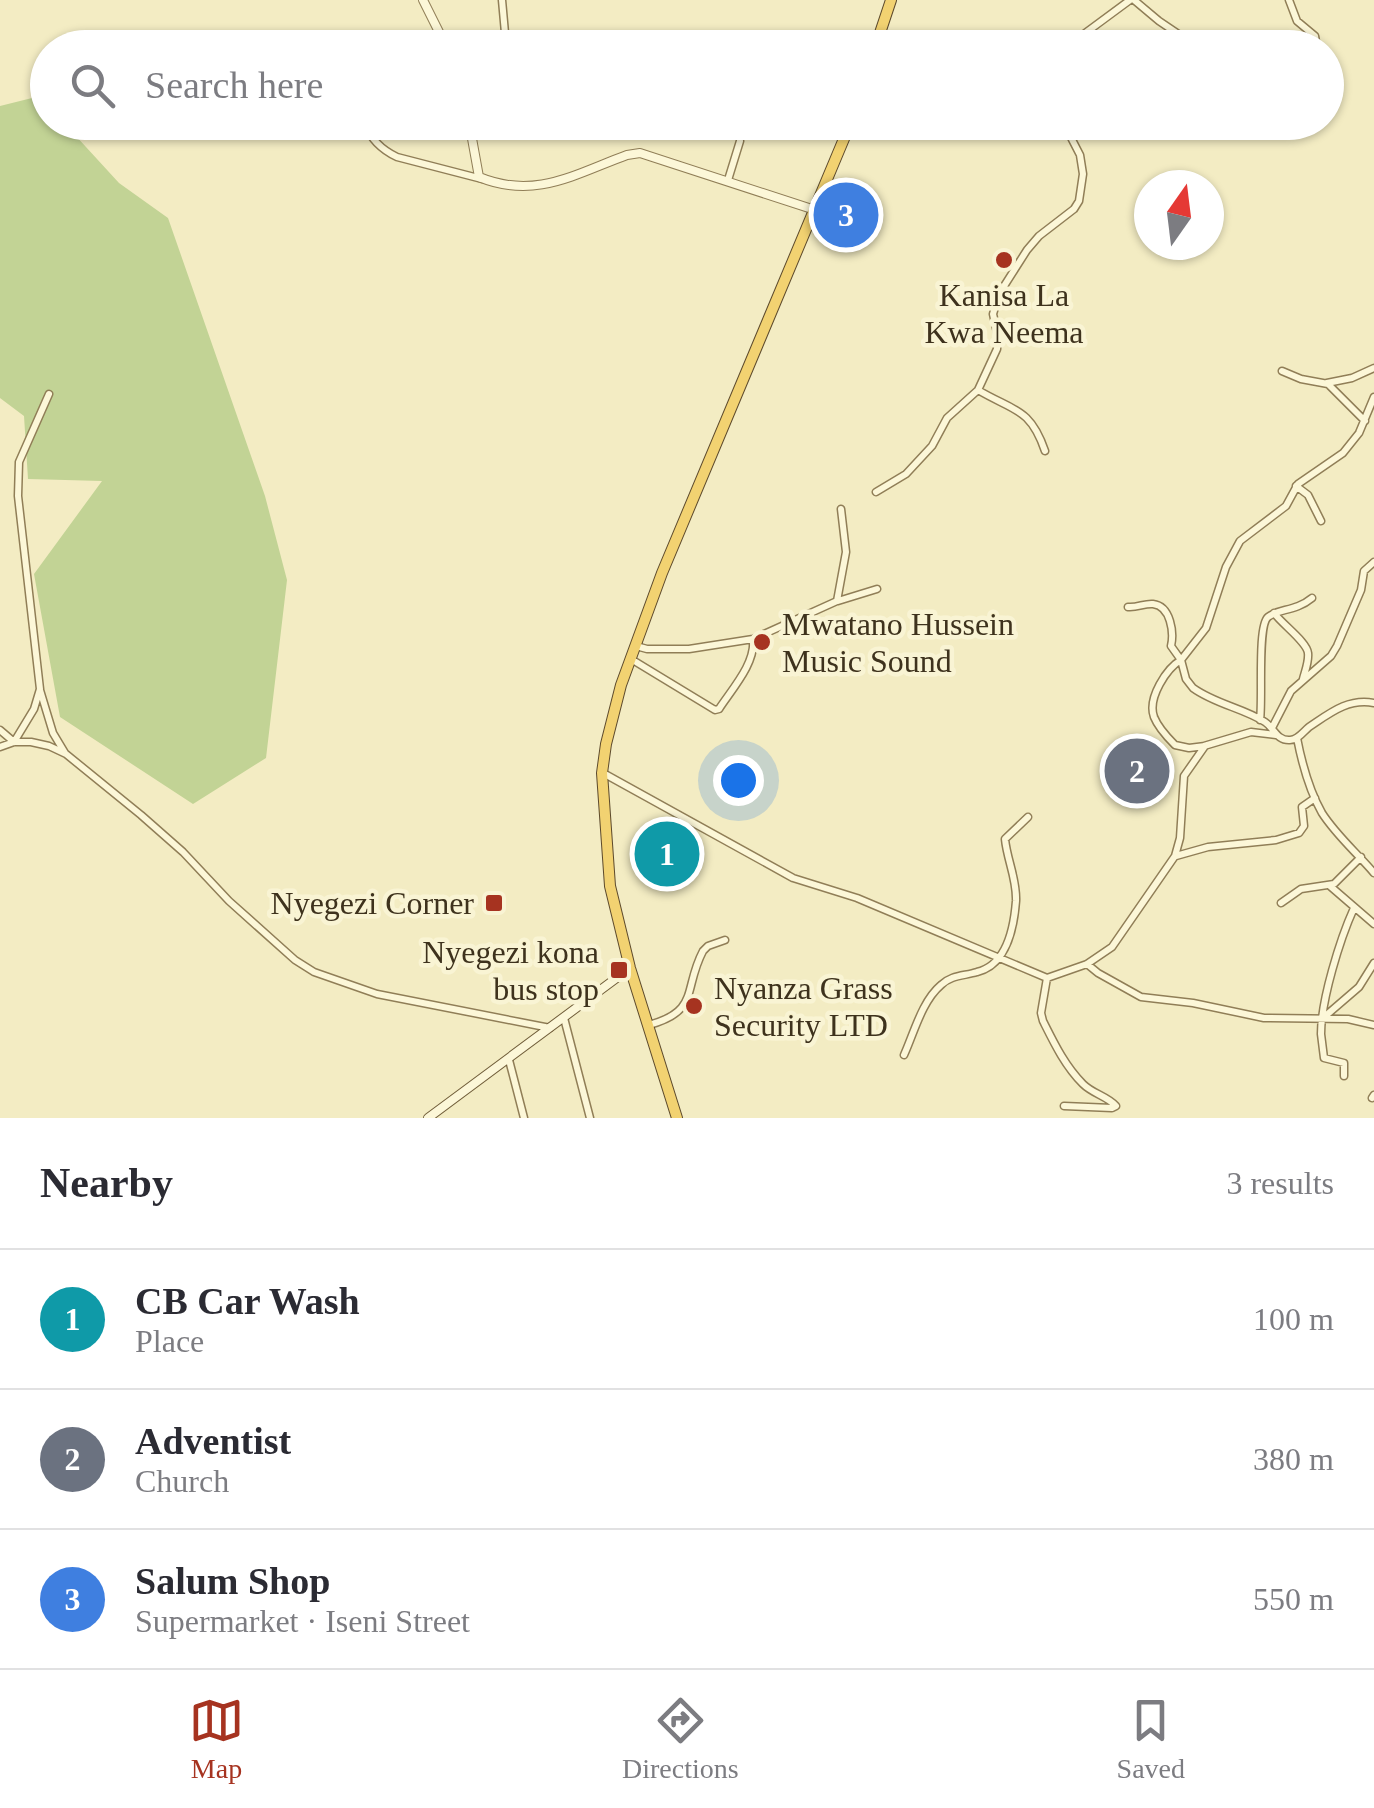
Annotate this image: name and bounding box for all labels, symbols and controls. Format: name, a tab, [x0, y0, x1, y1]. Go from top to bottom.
search box	[30, 30, 1344, 140]
icon: search	[65, 58, 120, 113]
text: Search here	[145, 64, 323, 106]
north arrow	[1134, 170, 1224, 260]
pin: 3	[814, 178, 878, 252]
marker: Kanisa La Kwa Neema	[993, 249, 1015, 271]
place label: Kanisa La Kwa Neema	[924, 277, 1084, 350]
place label: Mwatano Hussein Music Sound	[782, 606, 1014, 679]
marker: Mwatano Hussein Music Sound	[751, 631, 773, 653]
pin: 2	[1104, 734, 1170, 808]
your location	[713, 755, 764, 806]
pin: 1	[634, 816, 700, 892]
place label: Nyegezi Corner	[271, 885, 474, 921]
marker: Nyegezi Corner	[483, 892, 505, 914]
place label: Nyegezi kona bus stop	[422, 934, 599, 1007]
marker: Nyegezi kona bus stop	[608, 959, 630, 981]
place label: Nyanza Grass Security LTD	[714, 970, 893, 1043]
marker: Nyanza Grass Security LTD	[683, 995, 705, 1017]
text: Nearby	[40, 1160, 173, 1206]
text: 3 results	[1226, 1165, 1334, 1201]
text: CB Car Wash	[135, 1280, 360, 1322]
text: 1	[65, 1301, 81, 1337]
text: 100 m	[1253, 1301, 1334, 1337]
text: Place	[135, 1323, 204, 1359]
text: Adventist	[135, 1420, 291, 1462]
text: 2	[65, 1441, 81, 1477]
text: 380 m	[1253, 1441, 1334, 1477]
text: Church	[135, 1463, 229, 1499]
text: Salum Shop	[135, 1560, 330, 1602]
text: 3	[65, 1581, 81, 1617]
text: 550 m	[1253, 1581, 1334, 1617]
text: Supermarket · Iseni Street	[135, 1603, 470, 1639]
tab: Map	[189, 1693, 244, 1785]
tab: Directions	[622, 1693, 739, 1785]
tab: Saved	[1117, 1693, 1185, 1785]

